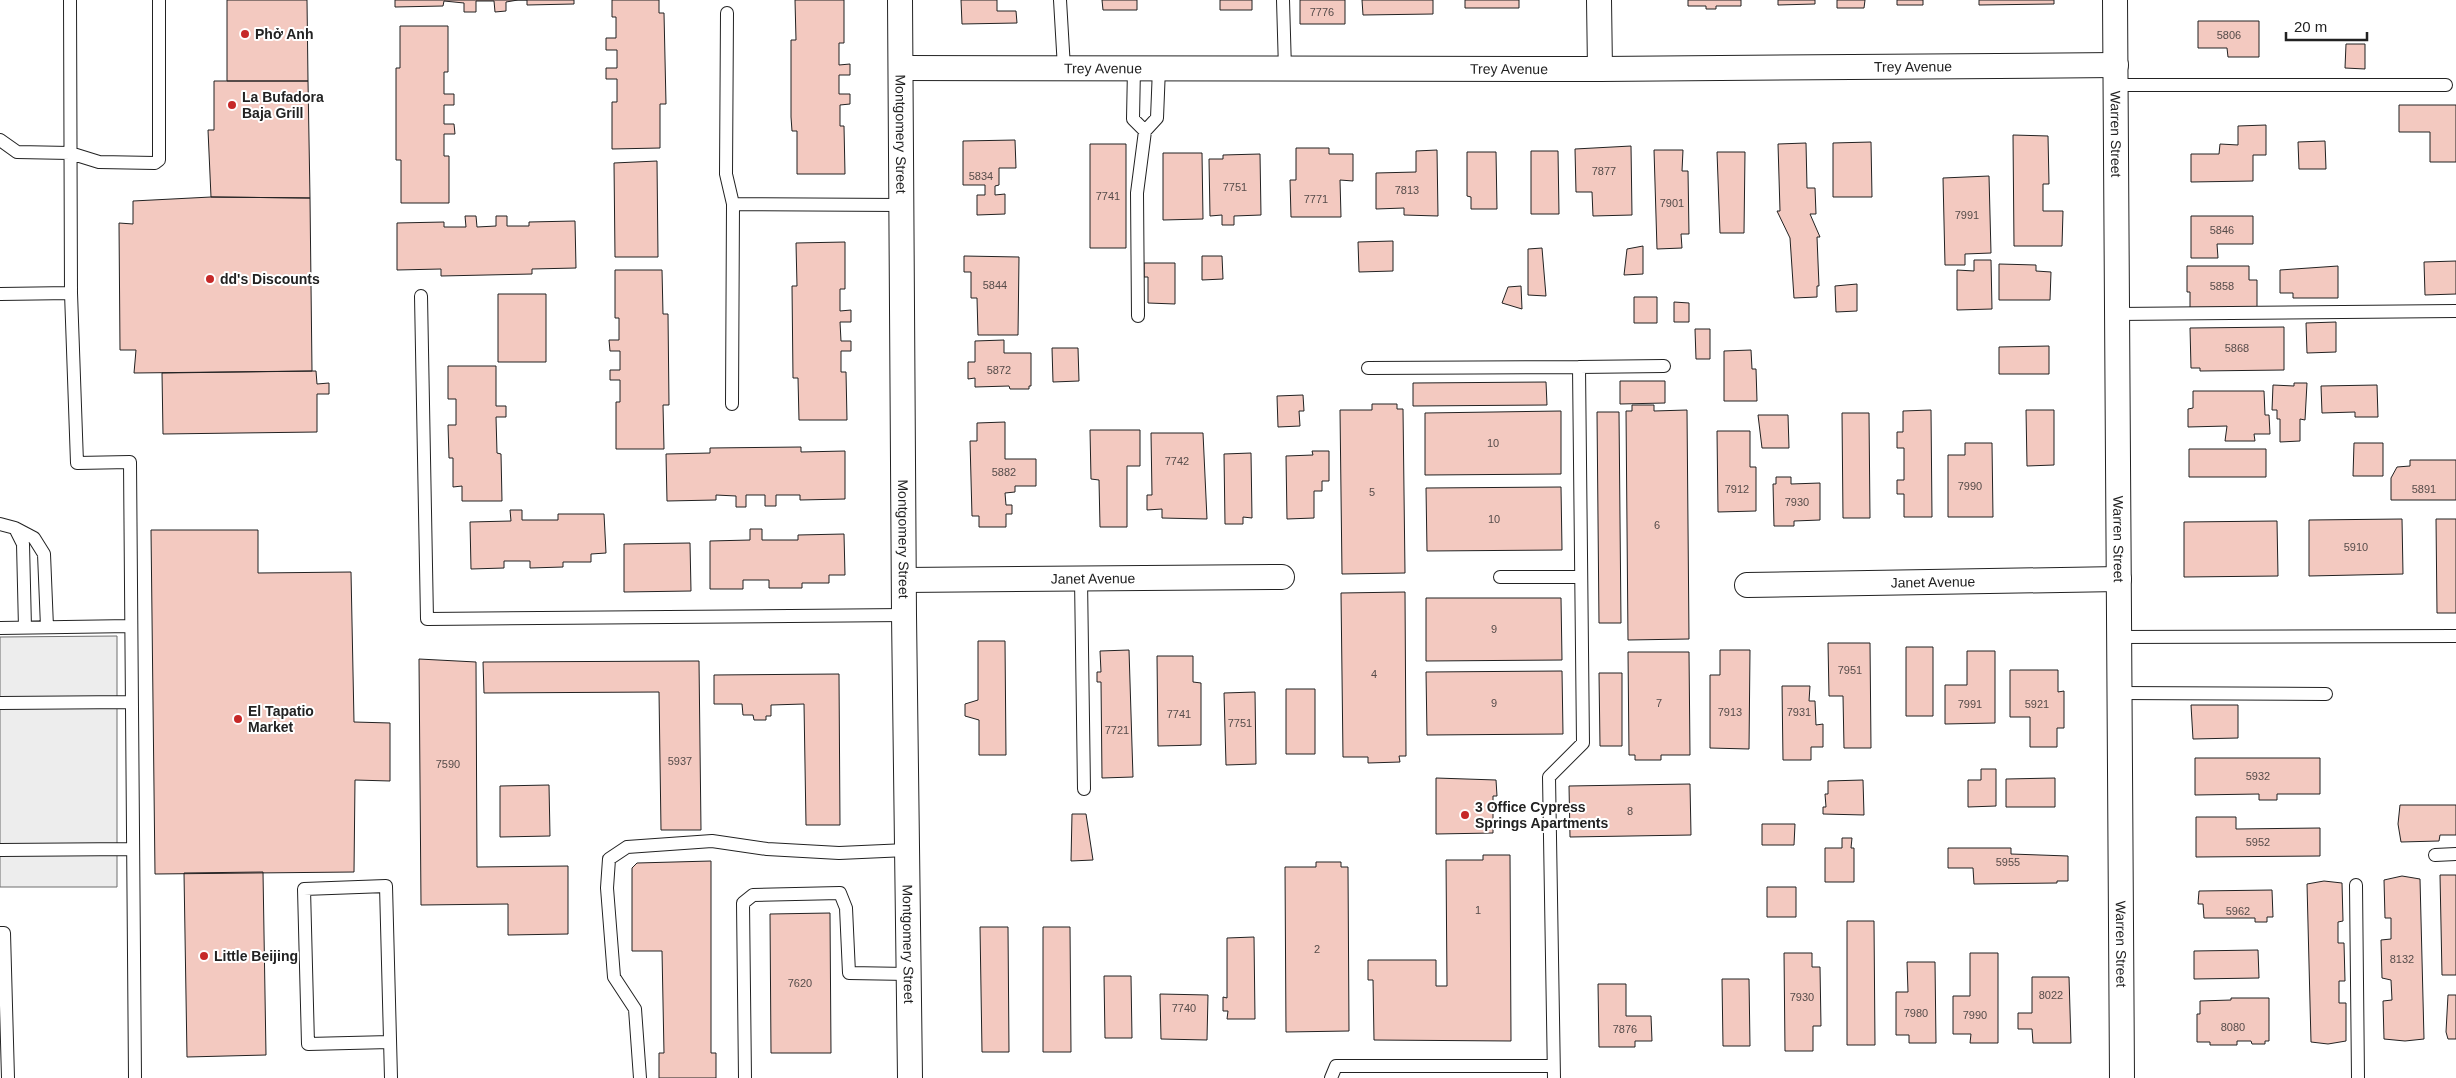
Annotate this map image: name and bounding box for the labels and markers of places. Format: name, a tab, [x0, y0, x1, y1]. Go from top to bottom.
place label: Phở Anh	[255, 26, 313, 42]
marker: Phở Anh	[239, 28, 251, 40]
place label: La Bufadora Baja Grill	[242, 89, 324, 121]
marker: La Bufadora Baja Grill	[226, 99, 238, 111]
place label: dd's Discounts	[220, 271, 320, 287]
marker: dd's Discounts	[204, 273, 216, 285]
place label: El Tapatio Market	[248, 703, 314, 735]
marker: El Tapatio Market	[232, 713, 244, 725]
place label: 3 Office Cypress Springs Apartments	[1475, 799, 1608, 831]
marker: 3 Office Cypress Springs Apartments	[1459, 809, 1471, 821]
place label: Little Beijing	[214, 948, 298, 964]
marker: Little Beijing	[198, 950, 210, 962]

